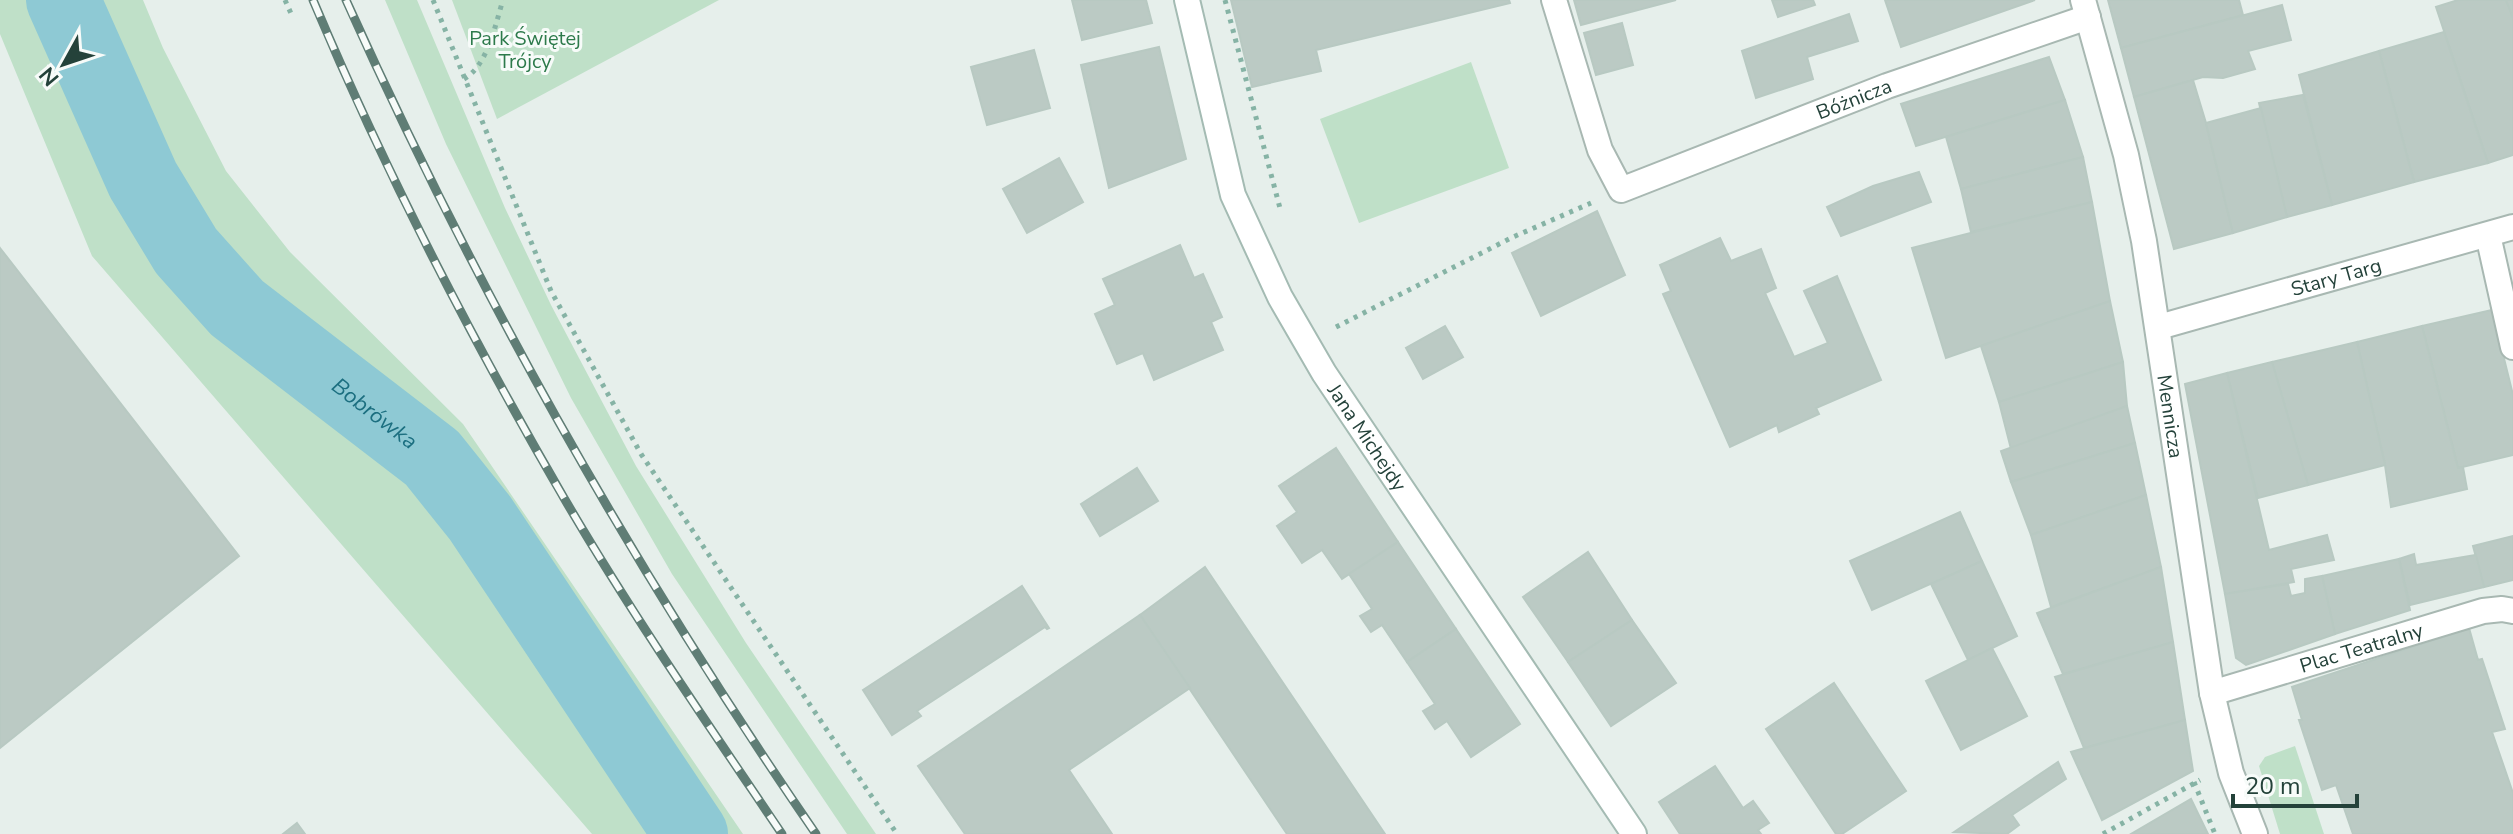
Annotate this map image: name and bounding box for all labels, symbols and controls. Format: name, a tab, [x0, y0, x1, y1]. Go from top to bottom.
north arrow	[24, 24, 104, 104]
park label: Park Świętej Trójcy	[469, 25, 581, 75]
text: N	[33, 60, 66, 92]
street label: Bóżnicza	[1812, 72, 1895, 126]
street label: Stary Targ	[2288, 251, 2384, 303]
water label: Bobrówka	[325, 371, 424, 456]
street label: Mennicza	[2151, 373, 2190, 460]
street label: Jana Michejdy	[1321, 378, 1413, 497]
street label: Plac Teatralny	[2296, 616, 2427, 679]
scale bar	[2233, 758, 2357, 808]
text: 20 m	[2245, 770, 2301, 802]

